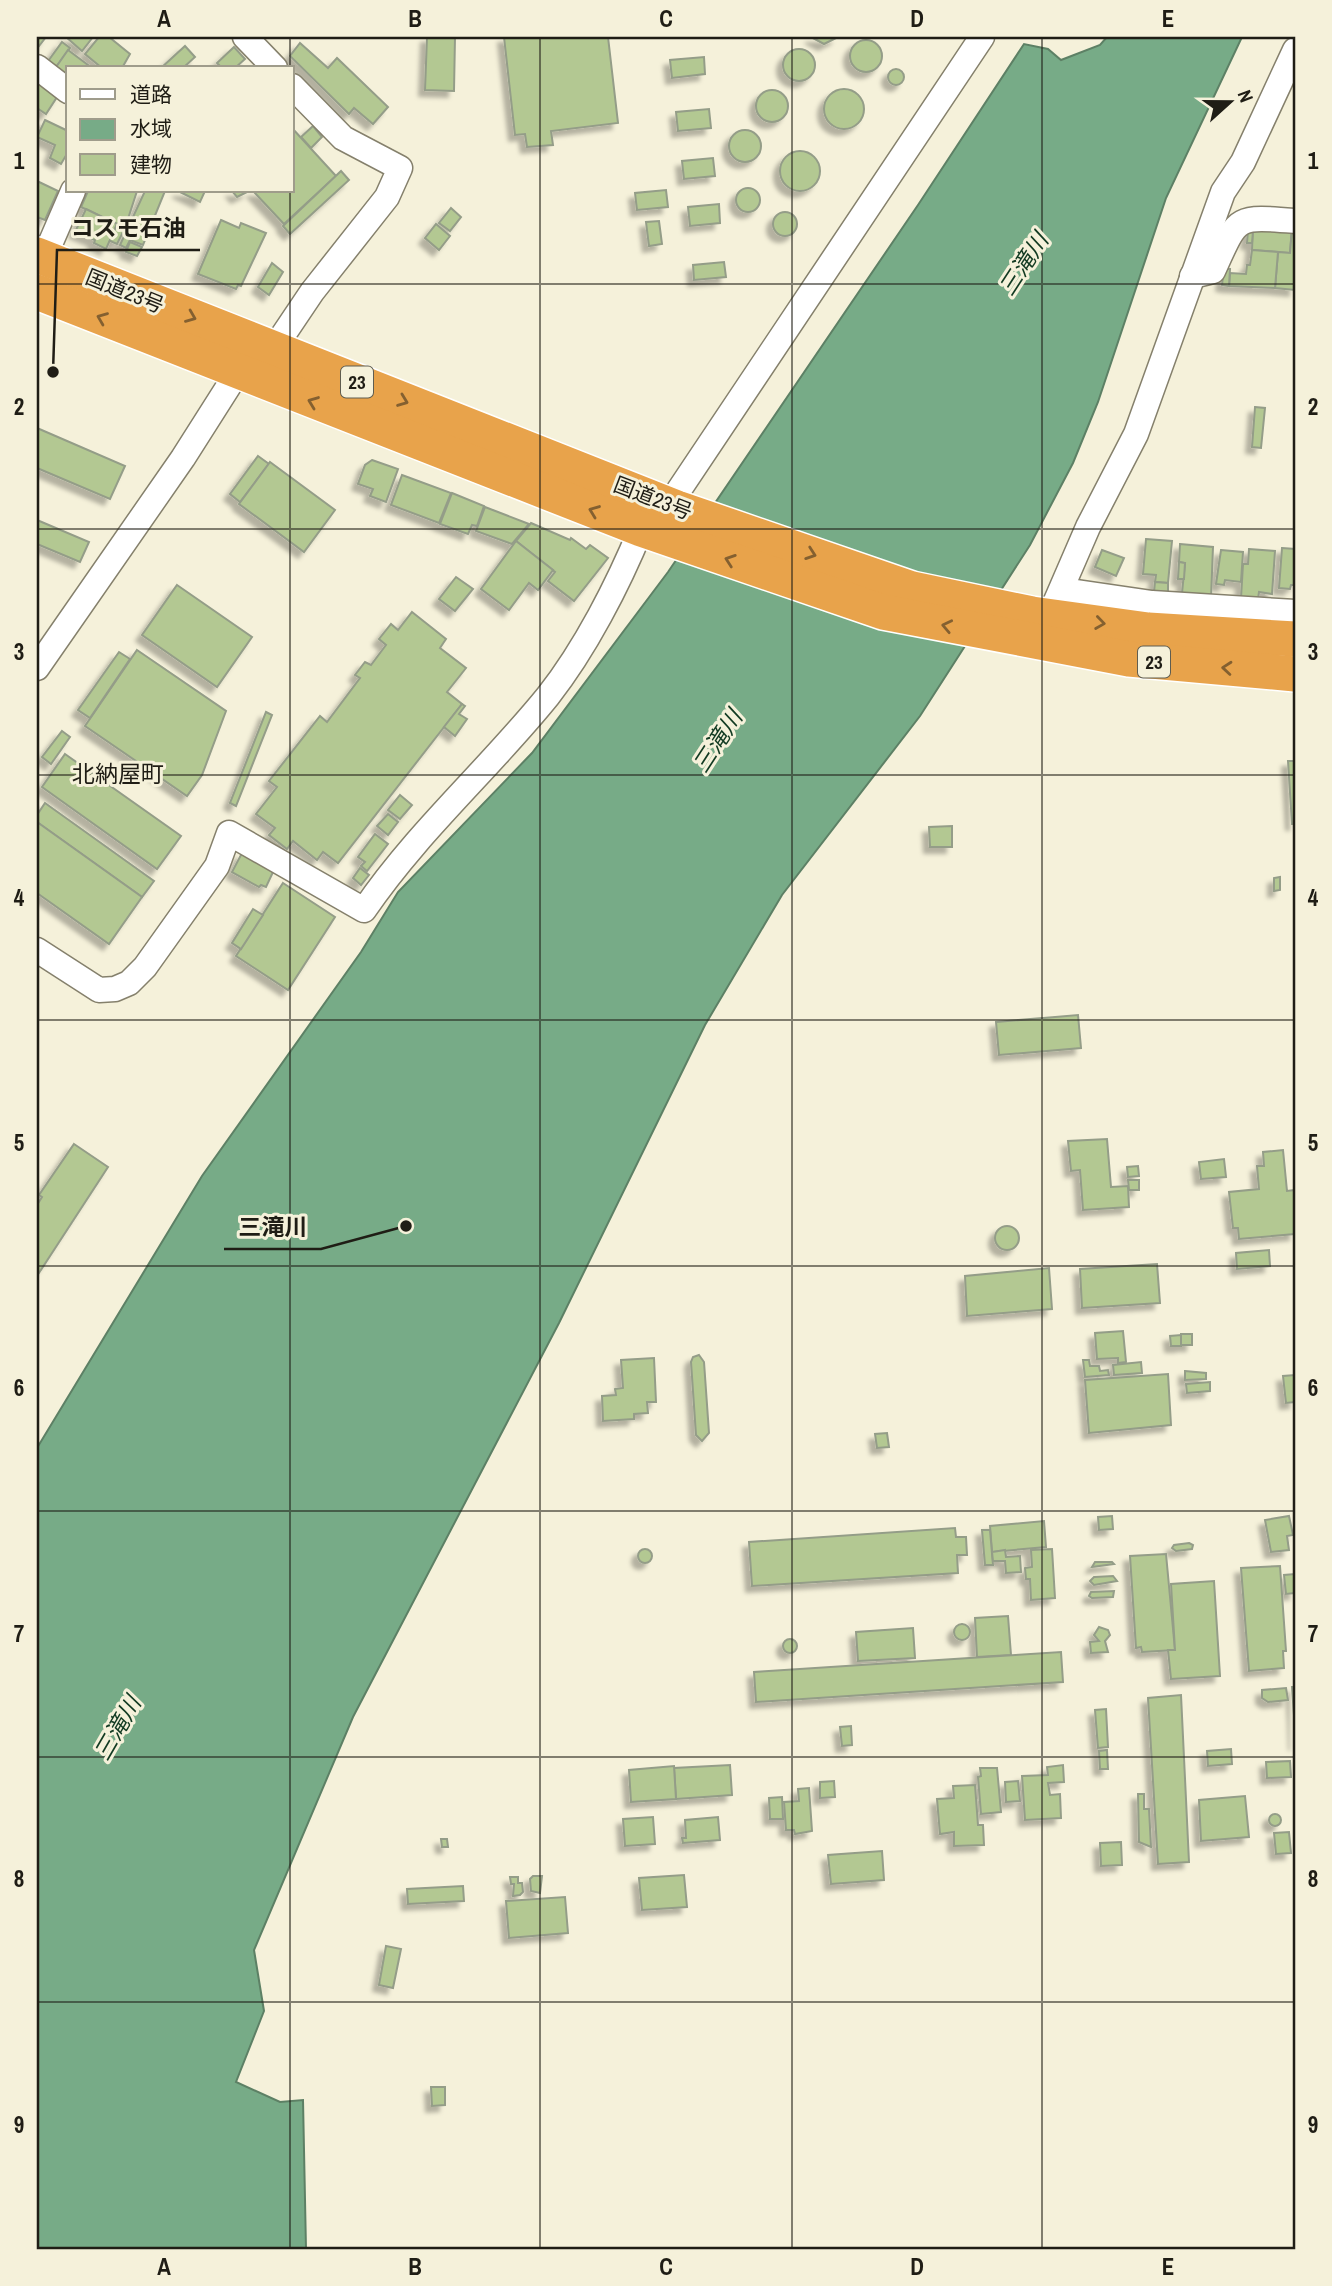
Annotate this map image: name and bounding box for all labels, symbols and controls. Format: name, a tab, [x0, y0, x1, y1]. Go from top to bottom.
text: A	[157, 3, 171, 34]
text: B	[408, 3, 422, 34]
text: C	[659, 3, 673, 34]
text: D	[910, 3, 924, 34]
text: E	[1162, 3, 1174, 34]
legend	[66, 66, 294, 192]
north arrow	[1196, 66, 1266, 136]
text: 道路	[130, 80, 172, 109]
text: N	[1232, 86, 1260, 106]
text: 水域	[130, 114, 172, 143]
text: 1	[14, 145, 25, 176]
text: 1	[1308, 145, 1319, 176]
text: 建物	[130, 150, 172, 179]
callout: コスモ石油	[57, 206, 200, 250]
text: コスモ石油	[71, 212, 186, 243]
water label: 三滝川	[991, 224, 1056, 301]
street label: 国道23号	[81, 262, 169, 320]
one-way arrow	[185, 308, 197, 322]
one-way arrow	[96, 313, 108, 327]
road number: 23	[341, 366, 373, 398]
text: 2	[14, 391, 24, 422]
text: 2	[1308, 391, 1318, 422]
one-way arrow	[396, 392, 408, 406]
one-way arrow	[308, 397, 320, 411]
street label: 国道23号	[609, 470, 697, 526]
one-way arrow	[588, 505, 600, 519]
one-way arrow	[804, 546, 816, 560]
one-way arrow	[724, 554, 737, 568]
one-way arrow	[1094, 616, 1106, 631]
one-way arrow	[941, 619, 953, 634]
text: 3	[14, 636, 24, 667]
text: 3	[1308, 636, 1318, 667]
road number: 23	[1138, 646, 1170, 678]
one-way arrow	[1221, 661, 1232, 676]
water label: 三滝川	[685, 701, 750, 778]
district label: 北納屋町	[72, 758, 164, 789]
text: 4	[14, 882, 25, 913]
text: 4	[1308, 882, 1319, 913]
text: 5	[14, 1127, 24, 1158]
text: 5	[1308, 1127, 1318, 1158]
callout: 三滝川	[224, 1205, 321, 1249]
text: 三滝川	[239, 1211, 308, 1242]
text: 6	[14, 1372, 24, 1403]
text: 6	[1308, 1372, 1318, 1403]
text: 7	[14, 1618, 24, 1649]
text: 7	[1308, 1618, 1318, 1649]
water label: 三滝川	[86, 1688, 149, 1766]
text: 8	[14, 1863, 24, 1894]
text: 8	[1308, 1863, 1318, 1894]
text: 9	[14, 2109, 24, 2140]
text: 9	[1308, 2109, 1318, 2140]
text: A	[157, 2251, 171, 2282]
text: B	[408, 2251, 422, 2282]
text: C	[659, 2251, 673, 2282]
text: D	[910, 2251, 924, 2282]
text: E	[1162, 2251, 1174, 2282]

